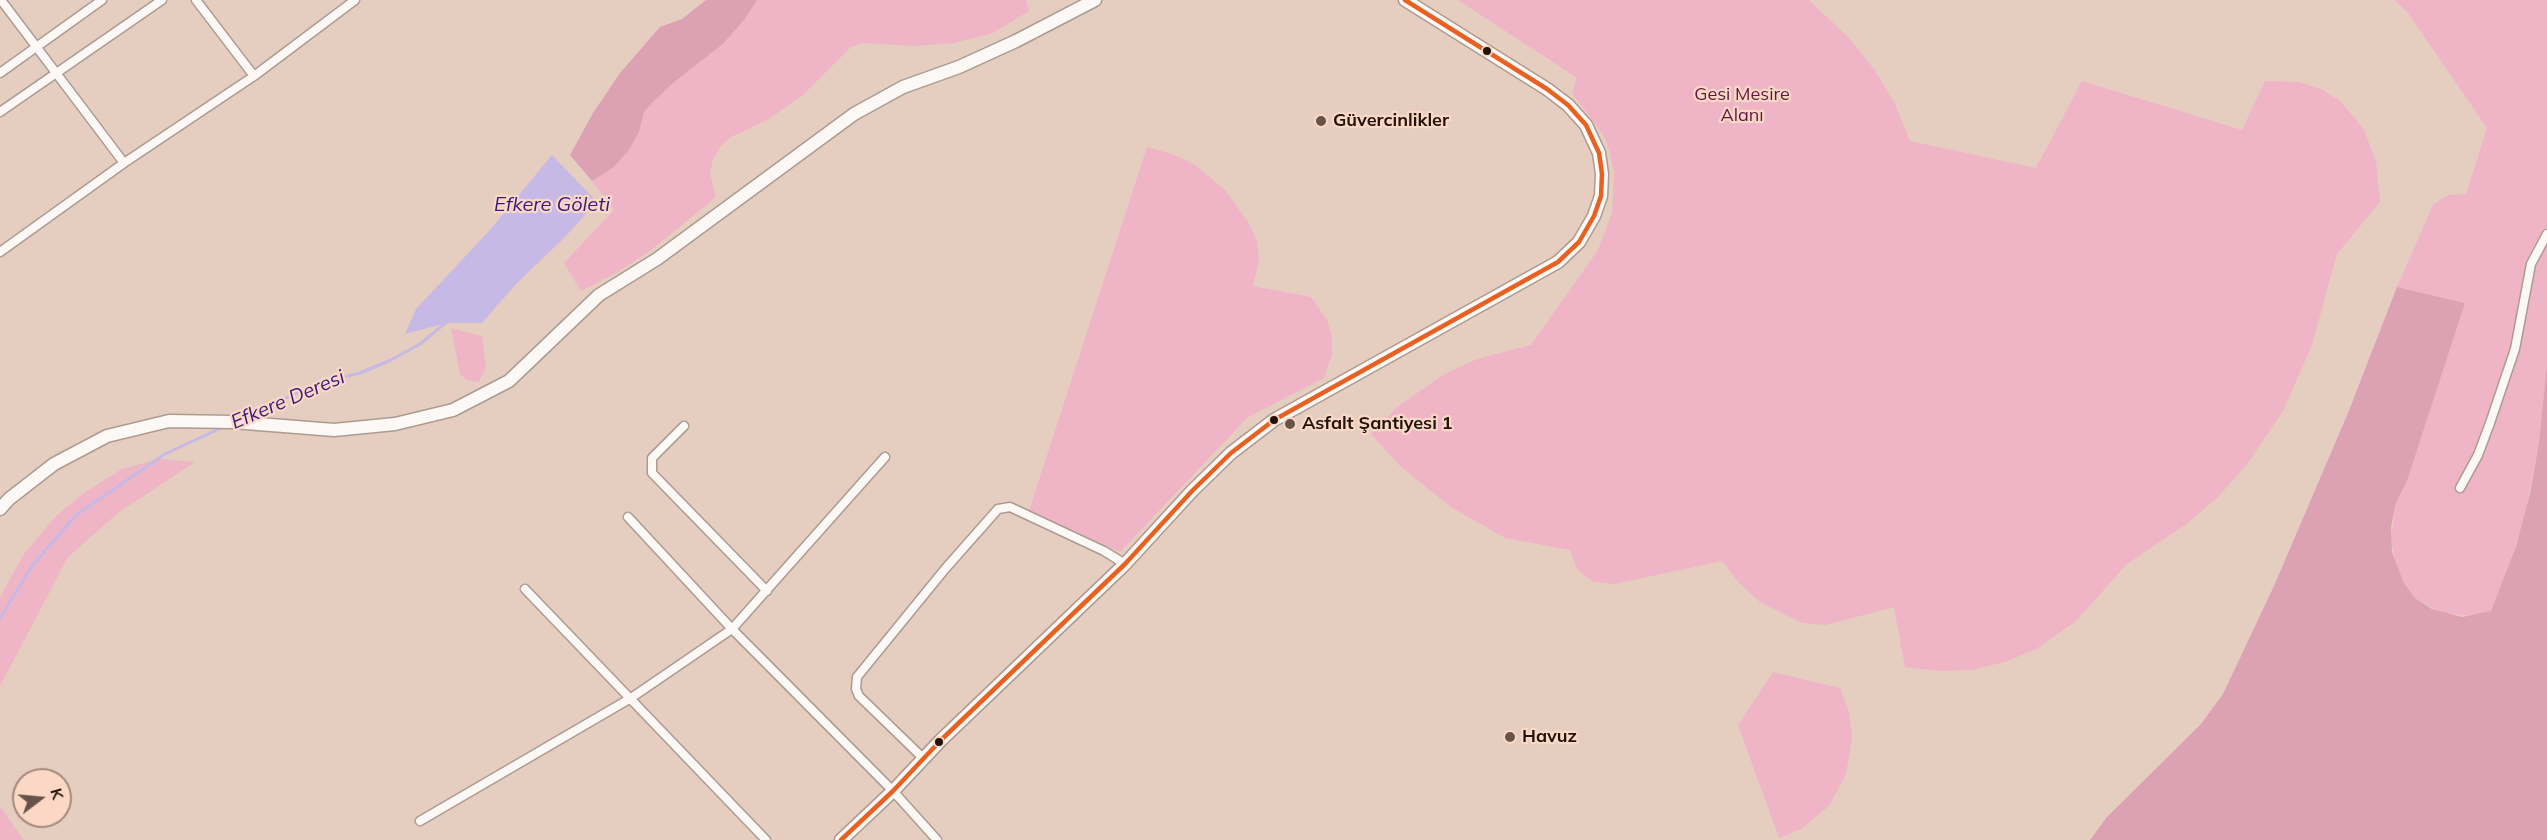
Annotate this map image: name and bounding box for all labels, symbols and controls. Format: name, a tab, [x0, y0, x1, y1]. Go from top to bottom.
unlabelled marker	[1481, 45, 1493, 57]
park label: Gesi Mesire Alanı	[1694, 84, 1790, 127]
place label: Güvercinlikler	[1333, 110, 1449, 132]
marker: Güvercinlikler	[1314, 114, 1328, 128]
water label: Efkere Göleti	[494, 193, 610, 217]
water label: Efkere Deresi	[228, 365, 348, 435]
place label: Asfalt Şantiyesi 1	[1302, 413, 1453, 435]
unlabelled marker	[1268, 414, 1280, 426]
marker: Asfalt Şantiyesi 1	[1283, 417, 1297, 431]
place label: Havuz	[1522, 726, 1577, 748]
marker: Havuz	[1503, 730, 1517, 744]
unlabelled marker	[933, 736, 945, 748]
north arrow	[12, 768, 72, 828]
text: K	[46, 786, 68, 801]

